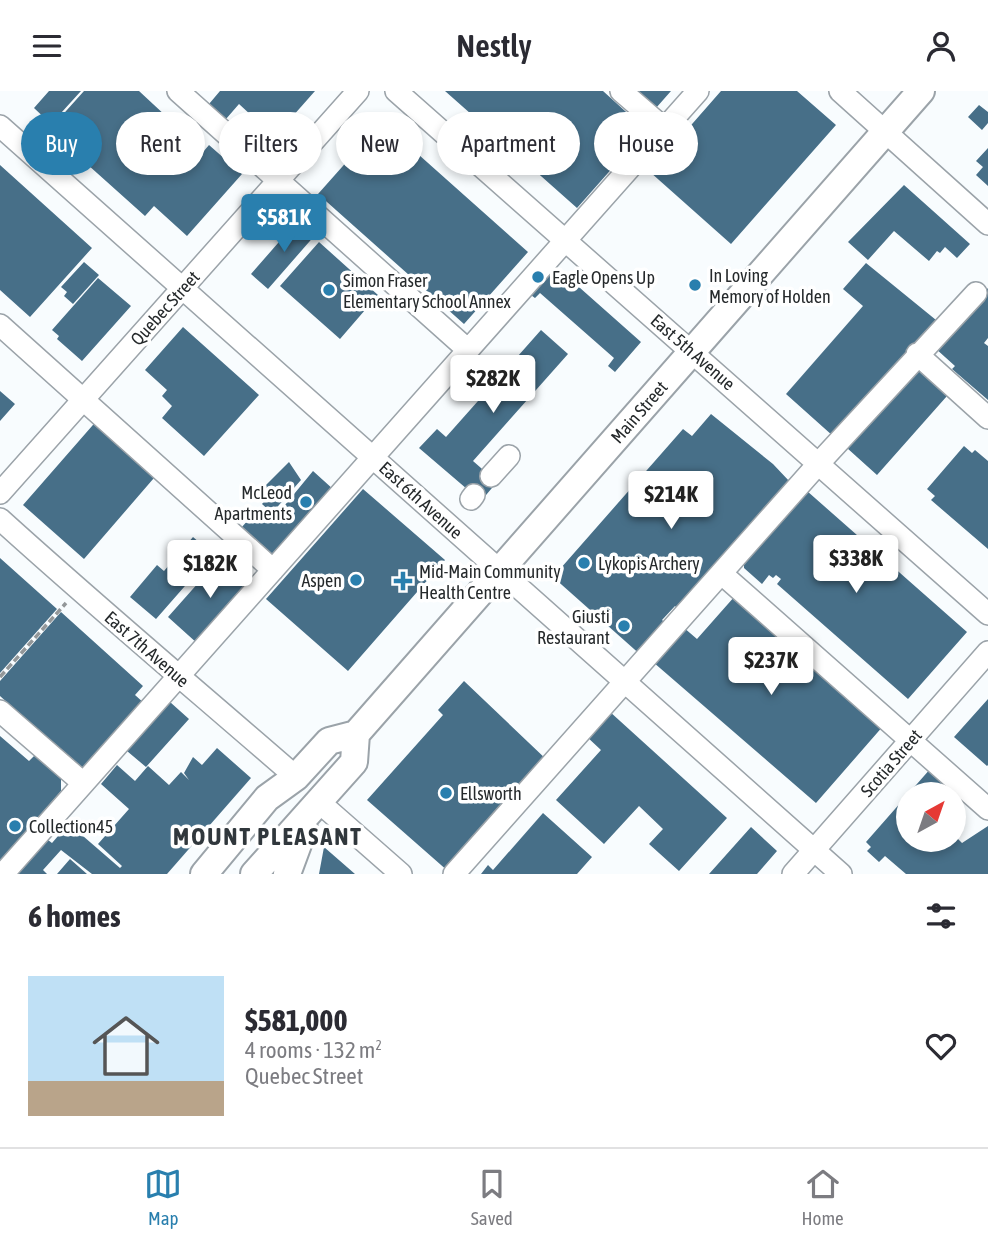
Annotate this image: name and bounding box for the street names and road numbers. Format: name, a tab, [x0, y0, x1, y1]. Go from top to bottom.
street label: Quebec Street	[126, 267, 204, 349]
street label: East 5th Avenue	[647, 310, 739, 394]
street label: Main Street	[606, 377, 672, 447]
street label: East 6th Avenue	[375, 457, 467, 543]
street label: East 7th Avenue	[101, 607, 193, 691]
street label: Scotia Street	[856, 725, 926, 801]

